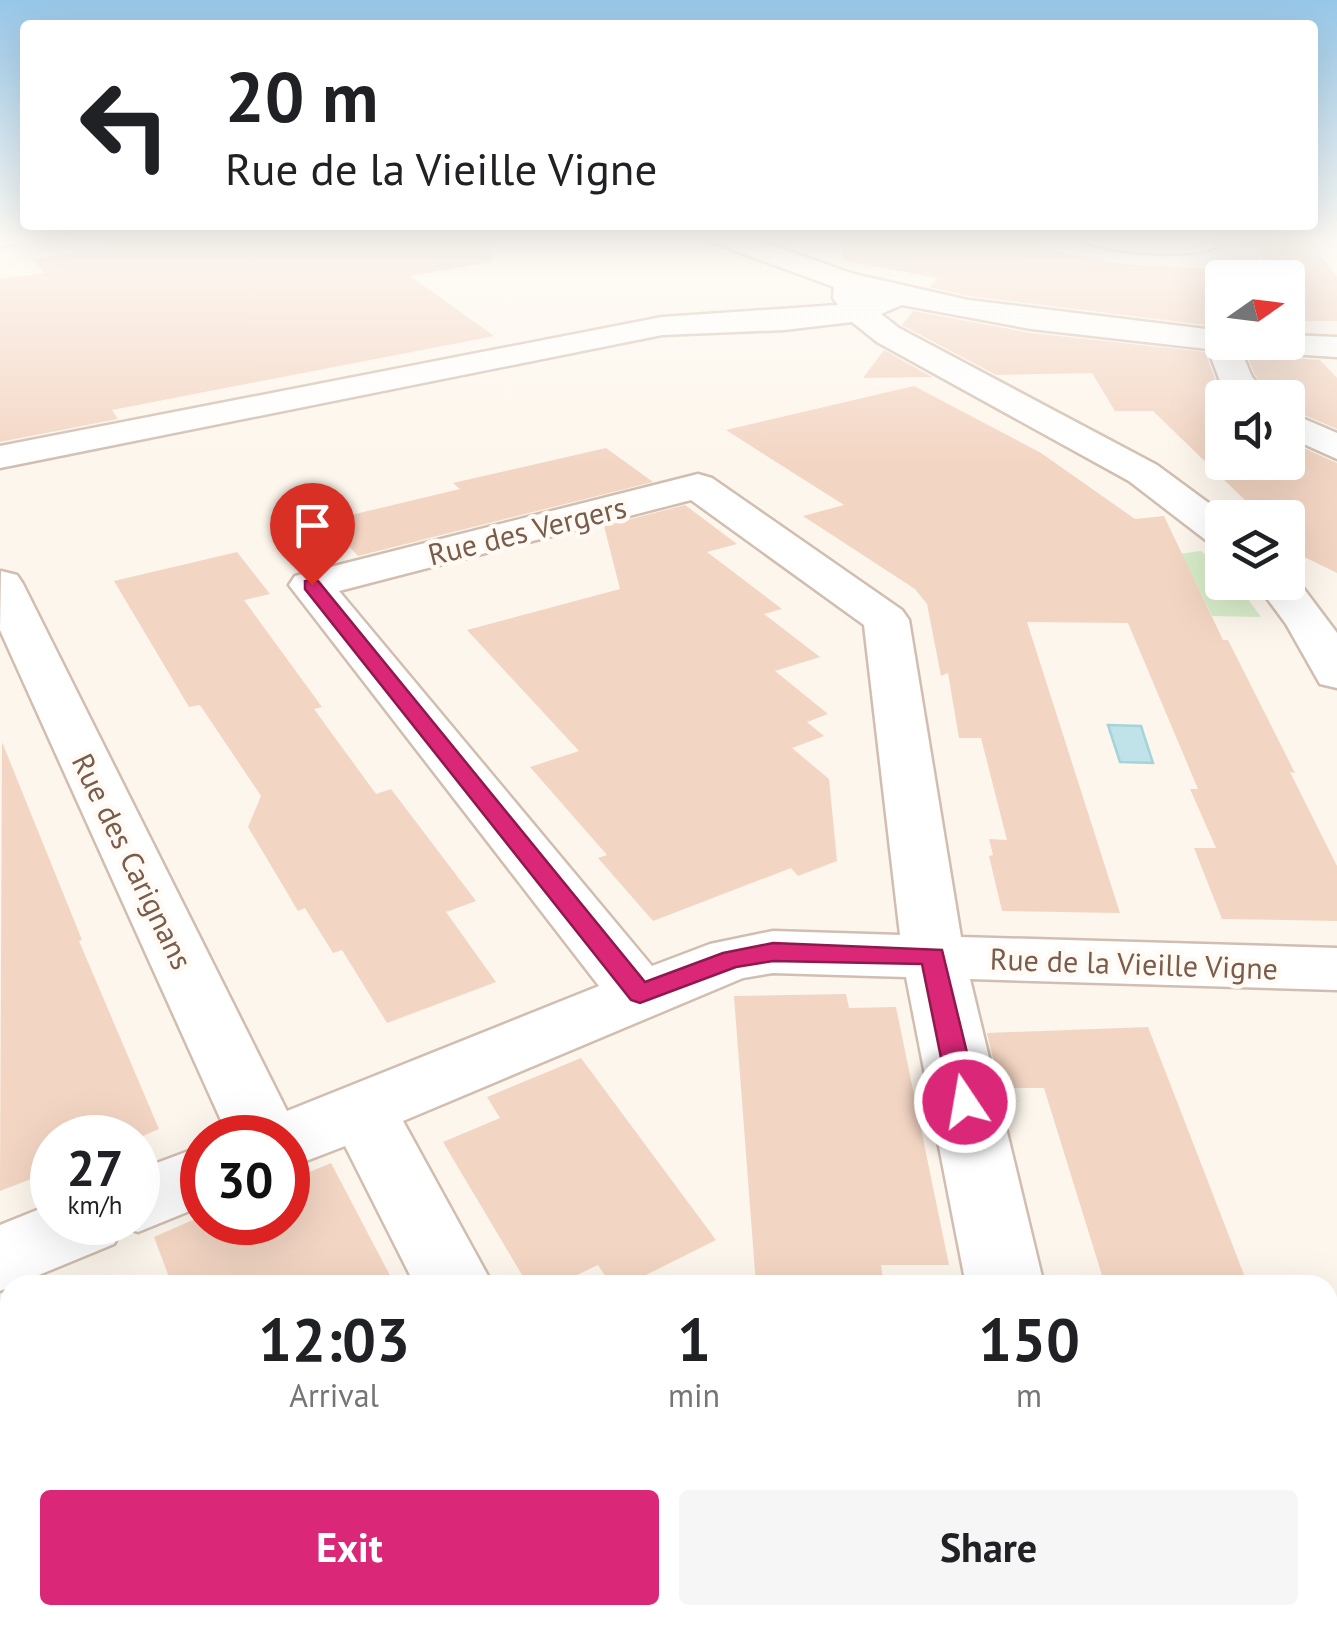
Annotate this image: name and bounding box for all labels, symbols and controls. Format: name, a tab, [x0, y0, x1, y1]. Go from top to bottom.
text: 20 m	[225, 51, 378, 141]
icon: left	[60, 60, 190, 190]
text: Rue de la Vieille Vigne	[225, 139, 657, 197]
north arrow	[1205, 260, 1305, 360]
map controls	[1205, 260, 1305, 600]
button: sound	[1205, 380, 1305, 480]
pin	[270, 483, 355, 586]
street label: Rue des Vergers	[424, 487, 630, 573]
icon: arrive	[285, 498, 340, 553]
button: layers	[1205, 500, 1305, 600]
street label: Rue des Carignans	[64, 747, 202, 975]
street label: Rue de la Vieille Vigne	[989, 938, 1279, 988]
position arrow	[913, 1050, 1017, 1154]
speed limit sign: 30	[180, 1115, 310, 1245]
text: 27	[67, 1135, 123, 1200]
text: km/h	[68, 1189, 122, 1221]
text: 12:03	[258, 1300, 410, 1378]
text: 1	[677, 1300, 711, 1378]
text: 150	[978, 1300, 1080, 1378]
text: Arrival	[289, 1374, 379, 1416]
text: min	[668, 1374, 720, 1416]
text: m	[1016, 1374, 1042, 1416]
button: Exit	[40, 1490, 659, 1605]
button: Share	[679, 1490, 1298, 1605]

